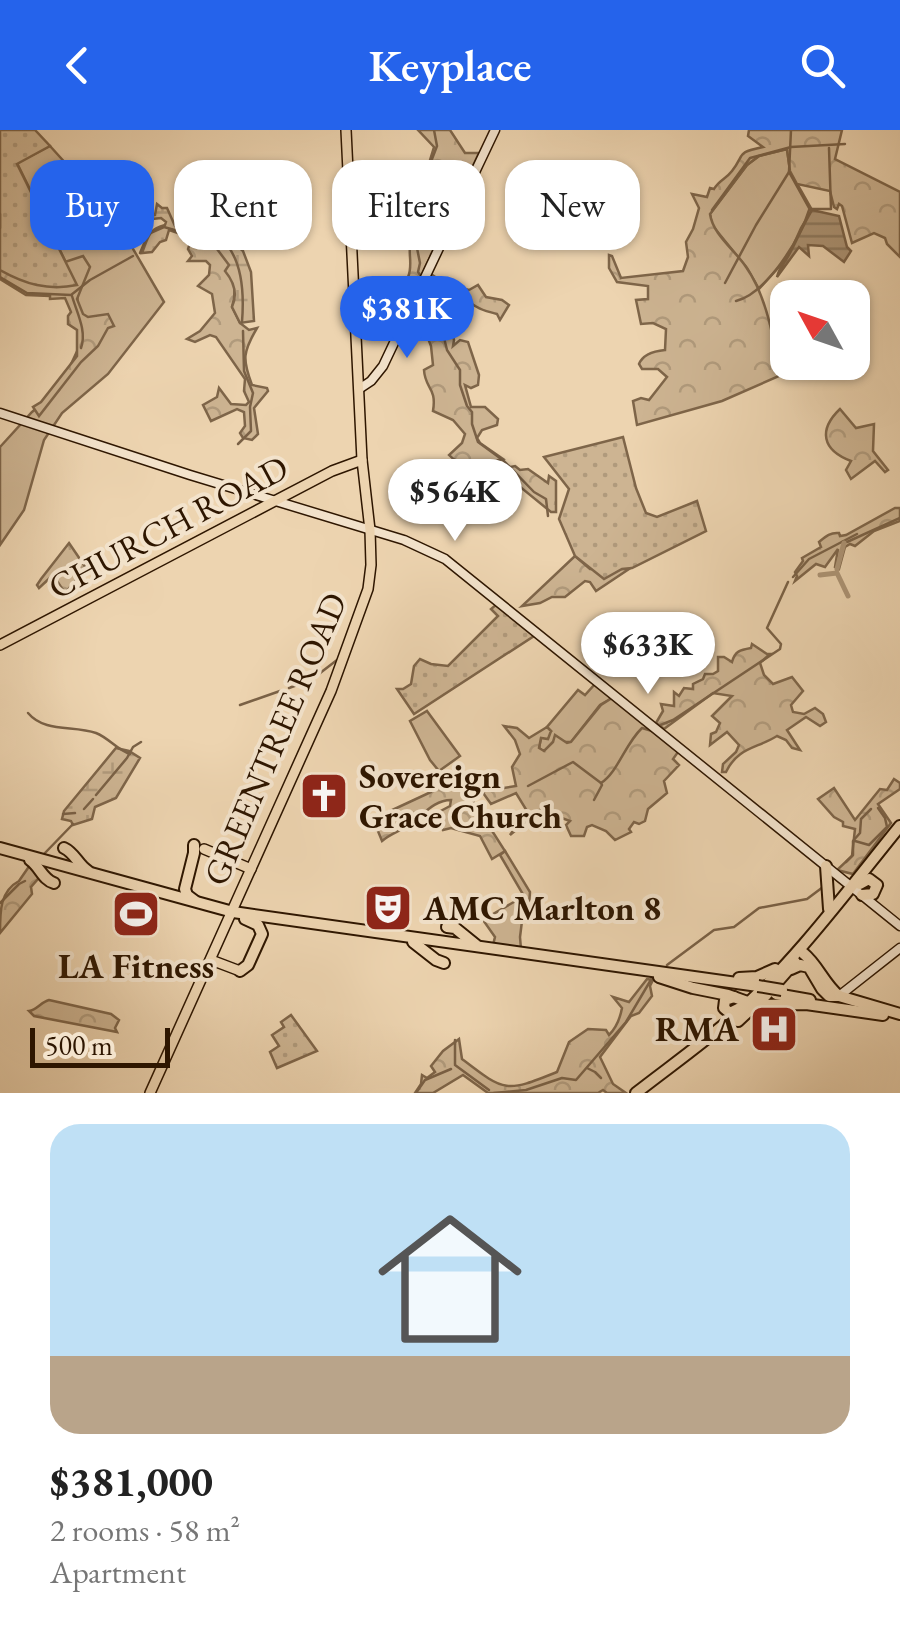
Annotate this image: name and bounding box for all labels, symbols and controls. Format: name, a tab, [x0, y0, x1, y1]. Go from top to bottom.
text: Keyplace	[368, 36, 532, 94]
icon: back	[50, 38, 105, 93]
icon: search	[795, 38, 850, 93]
chip: Buy	[30, 160, 154, 250]
chip: Rent	[174, 160, 312, 250]
chip: Filters	[332, 160, 485, 250]
chip: New	[505, 160, 640, 250]
pin: $381K	[337, 276, 477, 361]
north arrow	[770, 280, 870, 380]
map controls	[770, 280, 870, 380]
text: $381K	[362, 287, 452, 329]
street label: CHURCH ROAD	[40, 444, 295, 609]
pin: $564K	[385, 459, 525, 544]
text: $564K	[410, 470, 500, 512]
street label: GREENTREE ROAD	[193, 586, 357, 892]
pin: $633K	[578, 612, 718, 697]
text: $633K	[603, 623, 693, 665]
place label: Sovereign Grace Church	[359, 753, 562, 838]
church icon: Sovereign Grace Church	[298, 770, 350, 822]
theatre icon: AMC Marlton 8	[362, 882, 414, 934]
place label: AMC Marlton 8	[422, 885, 661, 930]
sports icon: LA Fitness	[110, 888, 162, 940]
place label: LA Fitness	[58, 943, 214, 988]
hospital icon: RMA	[748, 1003, 800, 1055]
place label: RMA	[655, 1006, 740, 1051]
scale bar	[30, 1023, 170, 1068]
text: 500 m	[45, 1027, 113, 1063]
icon: home	[360, 1189, 540, 1369]
text: $381,000	[50, 1454, 213, 1509]
text: 2 rooms · 58 m²	[50, 1509, 240, 1551]
text: Apartment	[50, 1551, 186, 1593]

